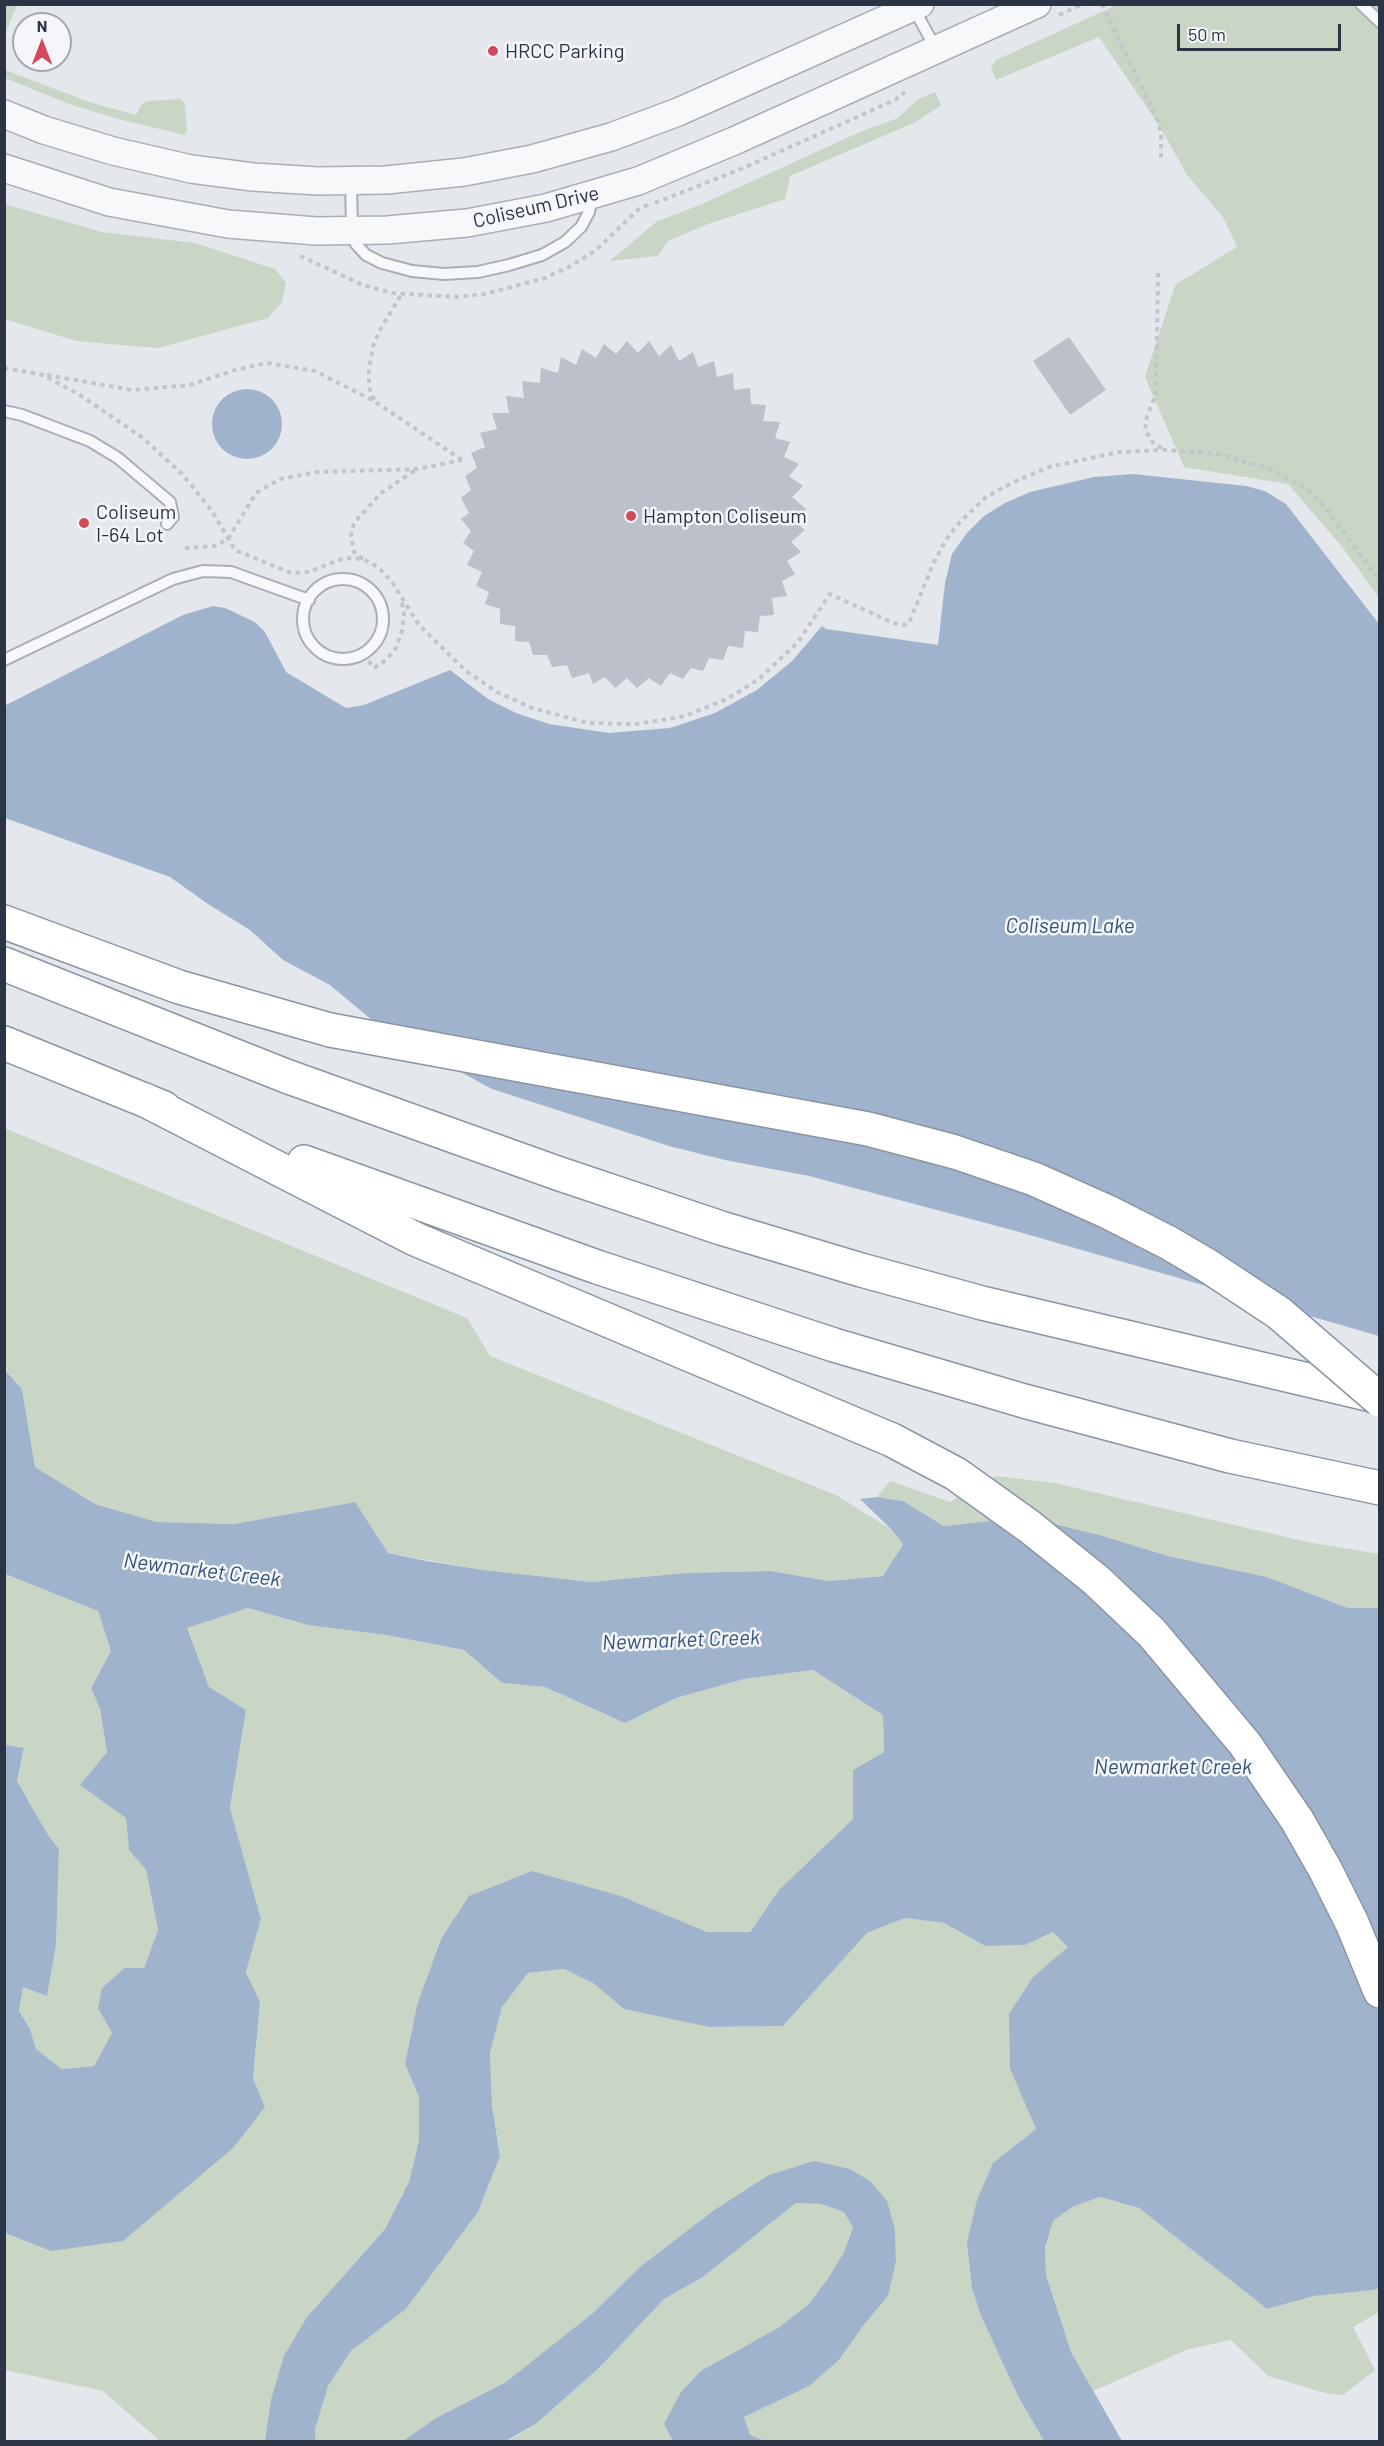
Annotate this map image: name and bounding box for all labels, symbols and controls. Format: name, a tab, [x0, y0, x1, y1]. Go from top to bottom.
north arrow	[12, 12, 72, 72]
scale bar	[1180, 12, 1344, 50]
text: N	[37, 16, 47, 35]
text: 50 m	[1188, 23, 1226, 45]
place label: HRCC Parking	[505, 39, 624, 63]
marker: HRCC Parking	[486, 44, 500, 58]
street label: Coliseum Drive	[471, 181, 601, 233]
place label: Coliseum I-64 Lot	[96, 500, 176, 547]
place label: Hampton Coliseum	[643, 504, 807, 528]
marker: Hampton Coliseum	[624, 509, 638, 523]
marker: Coliseum I-64 Lot	[77, 516, 91, 530]
water label: Coliseum Lake	[1005, 913, 1135, 939]
water label: Newmarket Creek	[122, 1548, 282, 1592]
water label: Newmarket Creek	[602, 1625, 760, 1655]
water label: Newmarket Creek	[1094, 1754, 1252, 1780]

